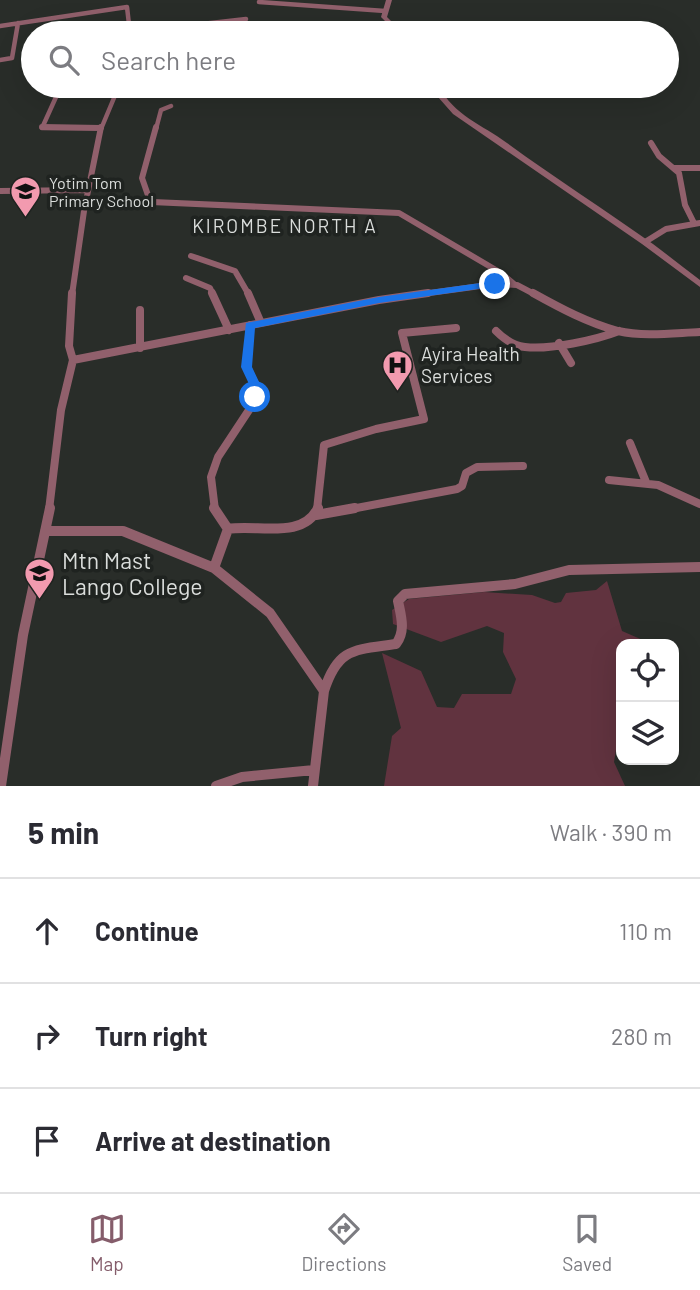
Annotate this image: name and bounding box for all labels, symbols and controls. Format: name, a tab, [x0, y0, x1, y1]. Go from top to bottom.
search box	[21, 21, 679, 98]
icon: search	[45, 41, 83, 79]
text: Search here	[101, 44, 236, 75]
place label: Yotim Tom Primary School	[49, 173, 154, 210]
school or university icon: Yotim Tom Primary School	[9, 175, 43, 219]
district label: KIROMBE NORTH A	[192, 214, 378, 237]
route end	[479, 268, 510, 299]
place label: Ayira Health Services	[421, 342, 520, 387]
hospital icon: Ayira Health Services	[381, 348, 415, 392]
route start	[239, 381, 270, 412]
place label: Mtn Mast Lango College	[62, 546, 203, 600]
school or university icon: Mtn Mast Lango College	[22, 557, 56, 601]
map controls	[616, 639, 679, 765]
button: locate	[616, 639, 679, 702]
button: layers	[616, 702, 679, 765]
text: 5 min	[28, 814, 99, 850]
text: Walk · 390 m	[550, 818, 672, 846]
icon: ahead	[28, 912, 66, 950]
text: Continue	[95, 915, 199, 946]
text: 110 m	[619, 917, 672, 945]
icon: right	[28, 1017, 66, 1055]
text: Turn right	[95, 1020, 208, 1051]
text: 280 m	[611, 1022, 672, 1050]
icon: arrive	[28, 1122, 66, 1160]
text: Arrive at destination	[95, 1125, 331, 1156]
tab: Map	[88, 1210, 126, 1275]
tab: Directions	[302, 1210, 387, 1275]
tab: Saved	[562, 1210, 612, 1275]

